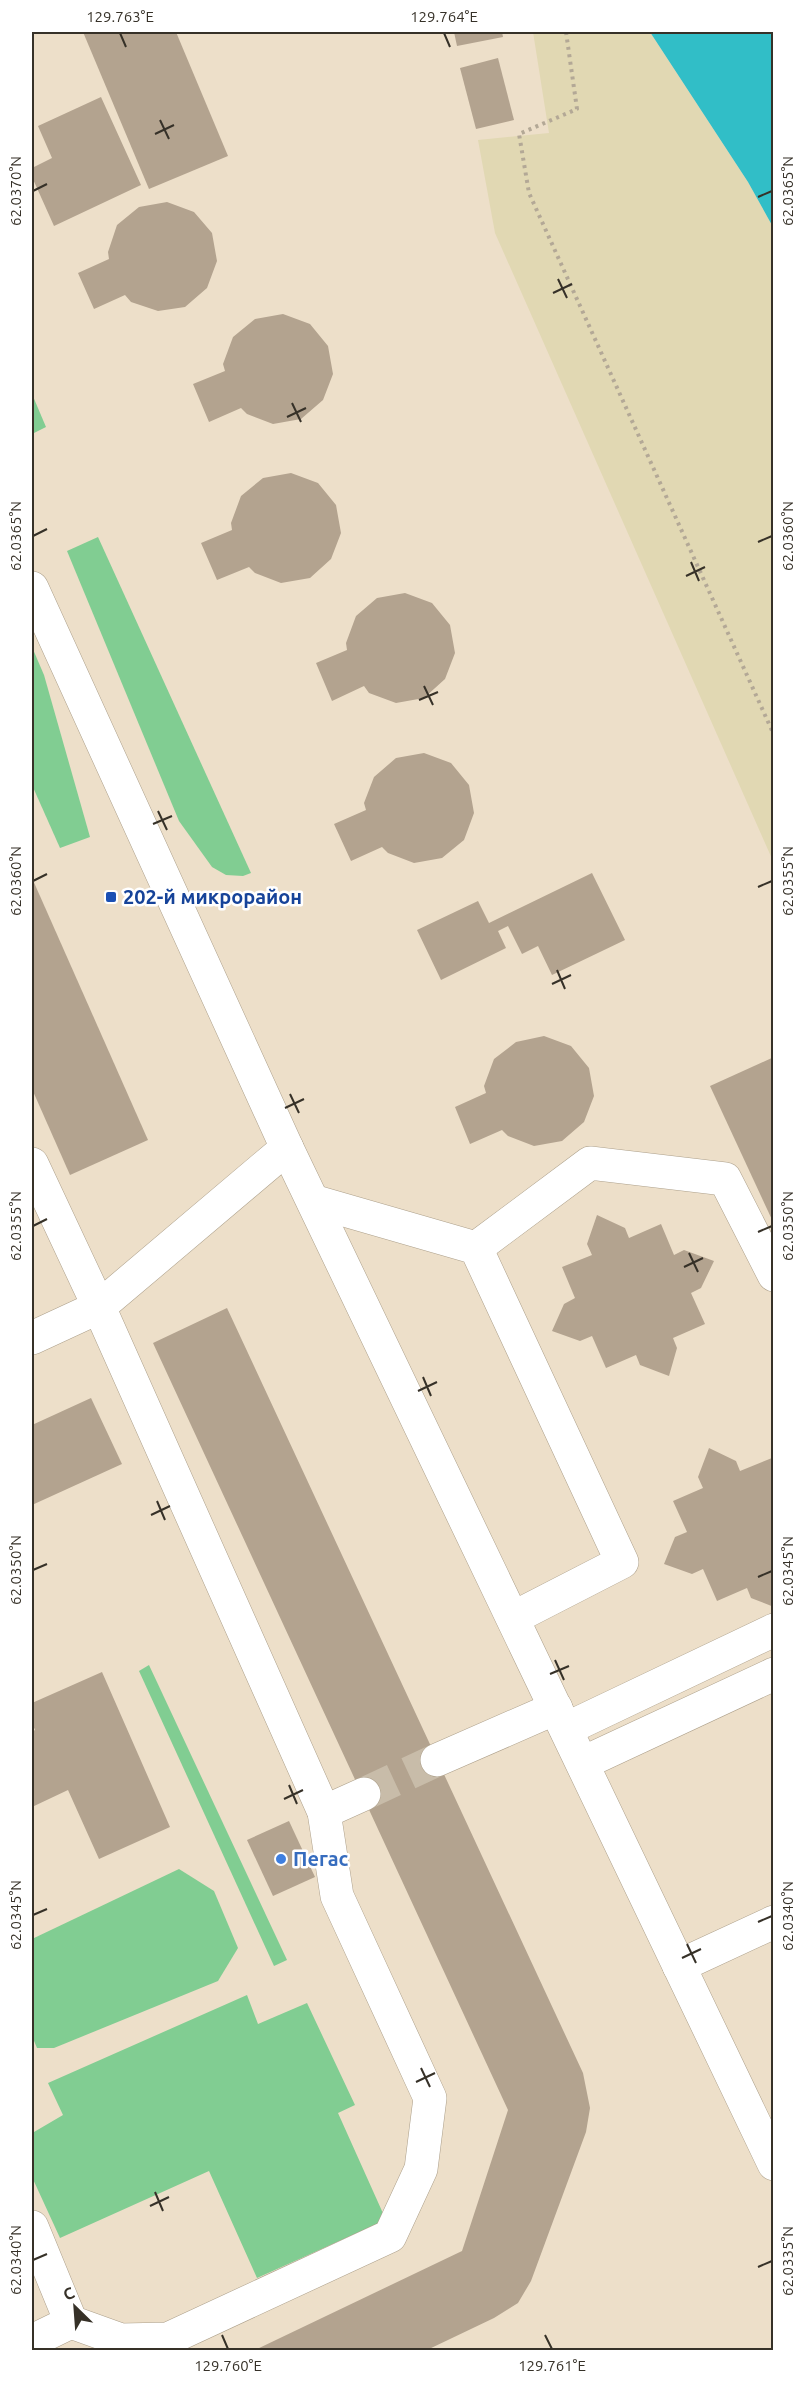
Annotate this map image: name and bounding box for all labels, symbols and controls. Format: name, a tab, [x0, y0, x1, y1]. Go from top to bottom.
text: 129.763°E	[86, 8, 154, 25]
text: 129.764°E	[410, 8, 478, 25]
text: 62.0370°N	[7, 156, 24, 226]
text: 62.0365°N	[779, 156, 796, 226]
text: 62.0365°N	[7, 501, 24, 571]
text: 62.0360°N	[779, 501, 796, 571]
text: 62.0360°N	[7, 846, 24, 916]
text: 62.0355°N	[779, 846, 796, 916]
place label: 202-й микрорайон	[123, 885, 302, 908]
marker: 202-й микрорайон	[104, 890, 118, 904]
text: 62.0355°N	[7, 1191, 24, 1261]
text: 62.0350°N	[779, 1191, 796, 1261]
text: 62.0350°N	[7, 1535, 24, 1605]
text: 62.0345°N	[779, 1536, 796, 1606]
place label: Пегас	[293, 1847, 349, 1870]
marker: Пегас	[274, 1852, 288, 1866]
text: 62.0345°N	[7, 1880, 24, 1950]
text: 62.0340°N	[779, 1881, 796, 1951]
text: 62.0340°N	[7, 2225, 24, 2295]
text: 62.0335°N	[779, 2226, 796, 2296]
north arrow	[45, 2277, 105, 2337]
text: С	[60, 2283, 77, 2304]
text: 129.760°E	[194, 2357, 262, 2374]
text: 129.761°E	[518, 2357, 586, 2374]

